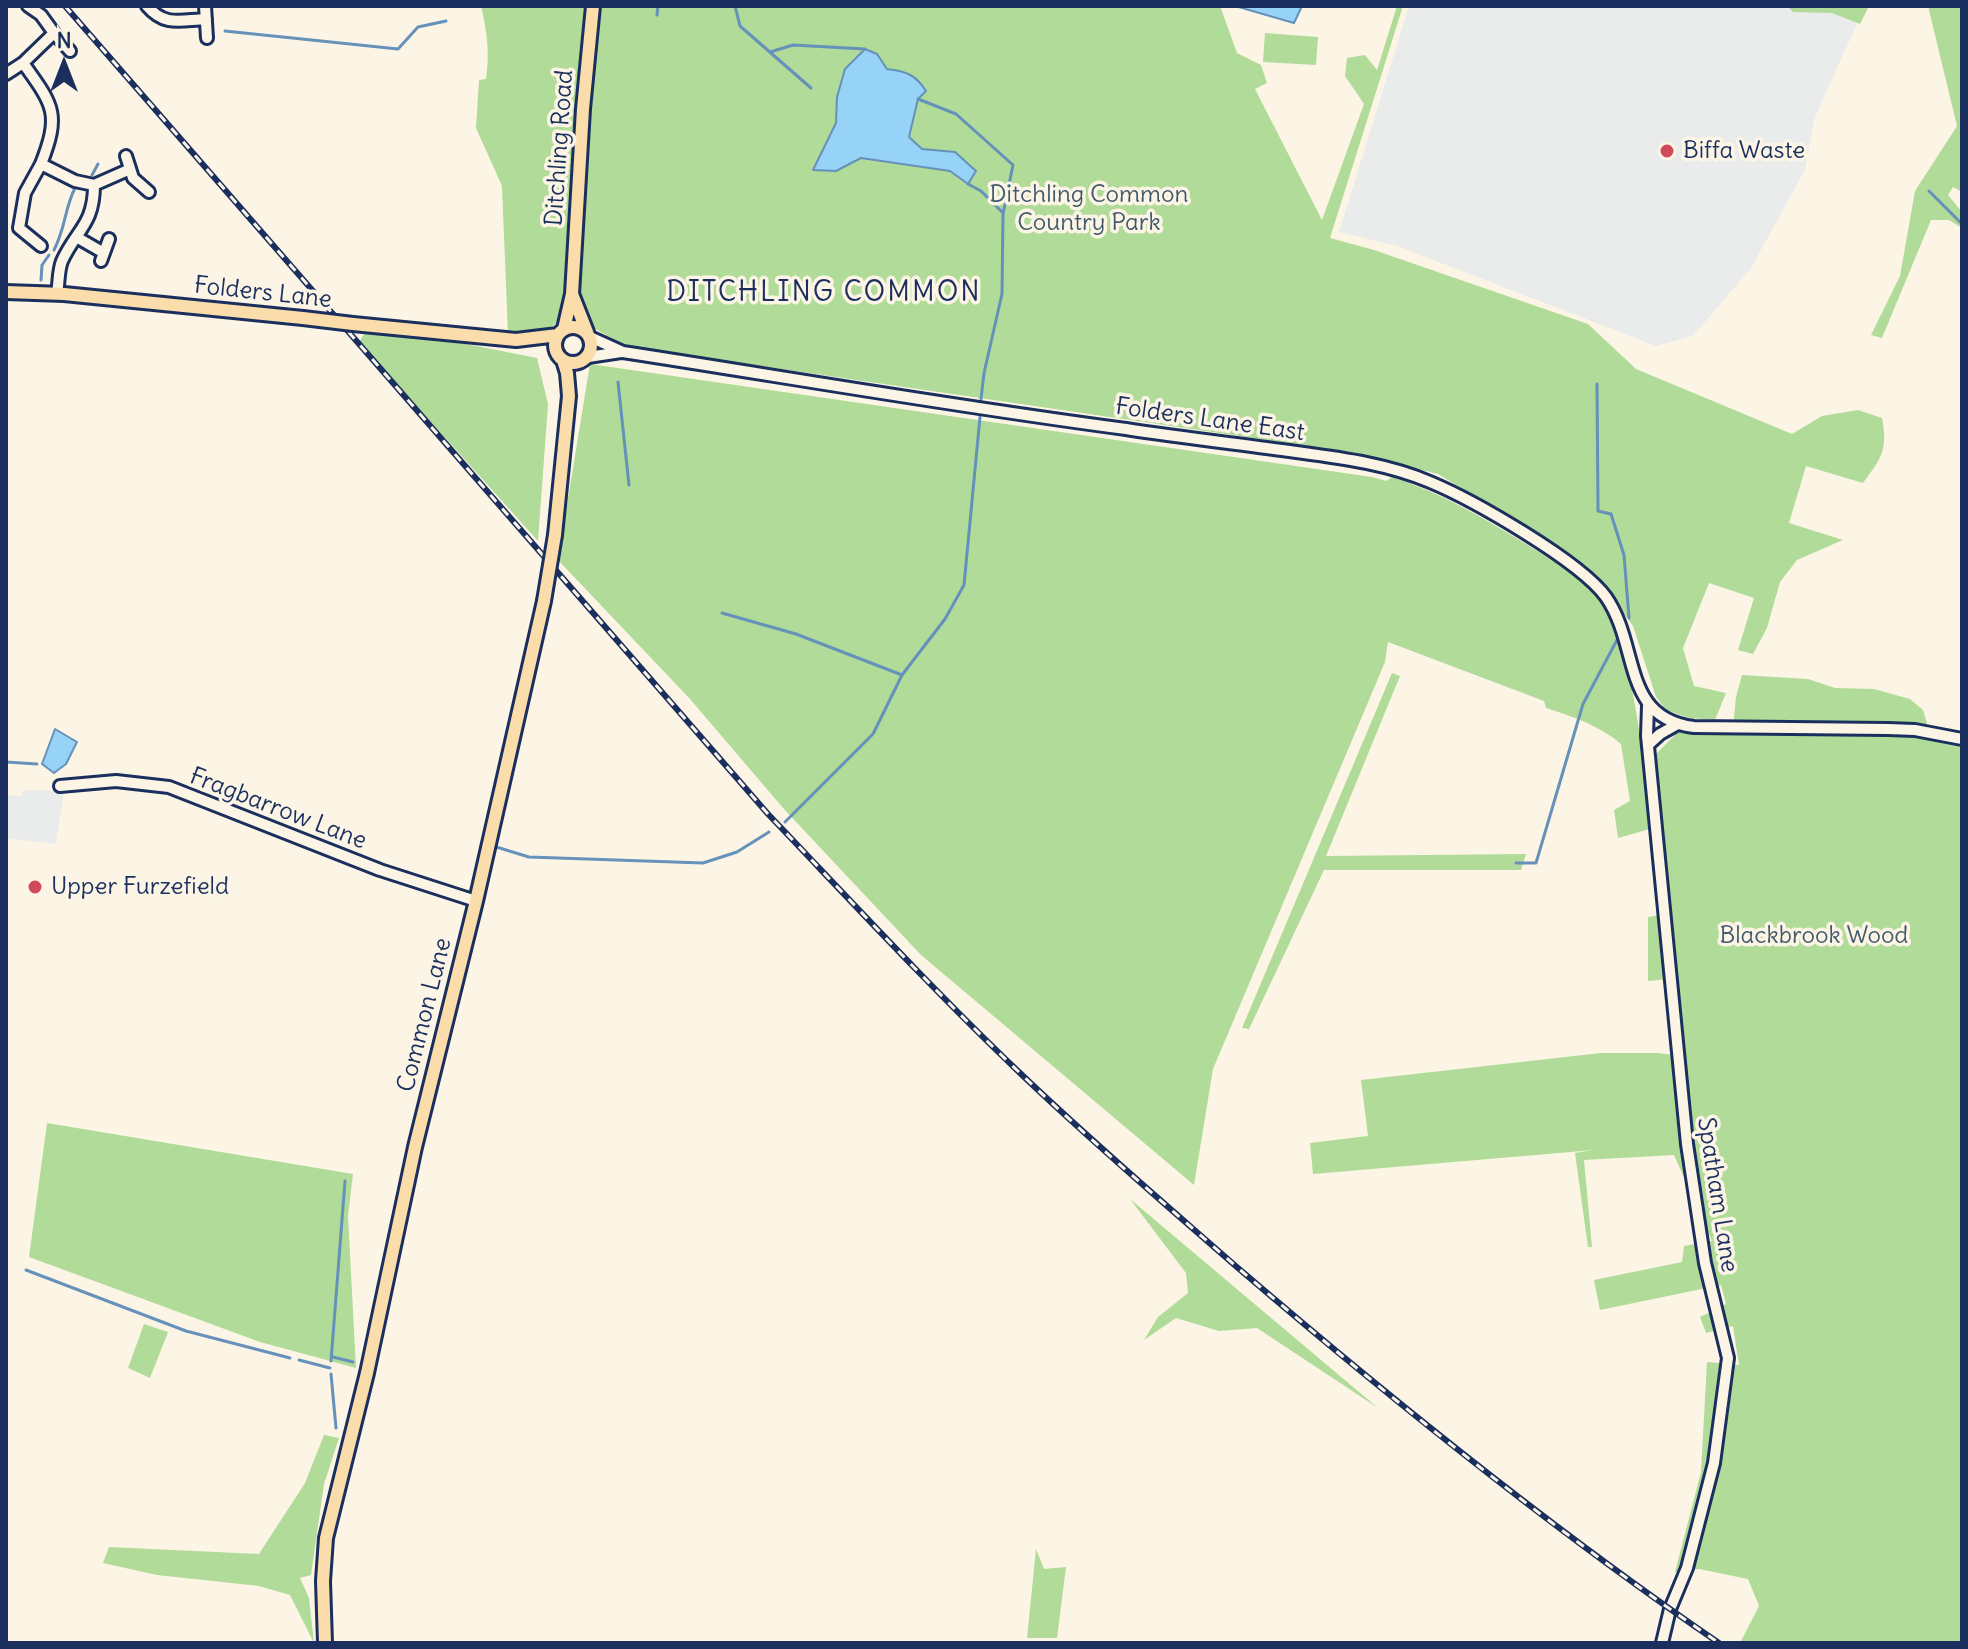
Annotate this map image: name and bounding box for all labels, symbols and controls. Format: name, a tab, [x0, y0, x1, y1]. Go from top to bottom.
north arrow	[24, 24, 104, 104]
text: N	[56, 26, 72, 54]
street label: Ditchling Road	[540, 69, 580, 227]
place label: Biffa Waste	[1683, 137, 1805, 165]
marker: Biffa Waste	[1658, 142, 1676, 160]
park label: Ditchling Common Country Park	[990, 181, 1188, 237]
street label: Folders Lane	[193, 271, 333, 315]
district label: DITCHLING COMMON	[666, 276, 982, 310]
street label: Folders Lane East	[1114, 392, 1306, 448]
street label: Fragbarrow Lane	[186, 762, 370, 856]
place label: Upper Furzefield	[51, 873, 229, 901]
marker: Upper Furzefield	[26, 878, 44, 896]
park label: Blackbrook Wood	[1720, 922, 1908, 950]
street label: Common Lane	[392, 935, 458, 1095]
street label: Spatham Lane	[1691, 1115, 1743, 1275]

